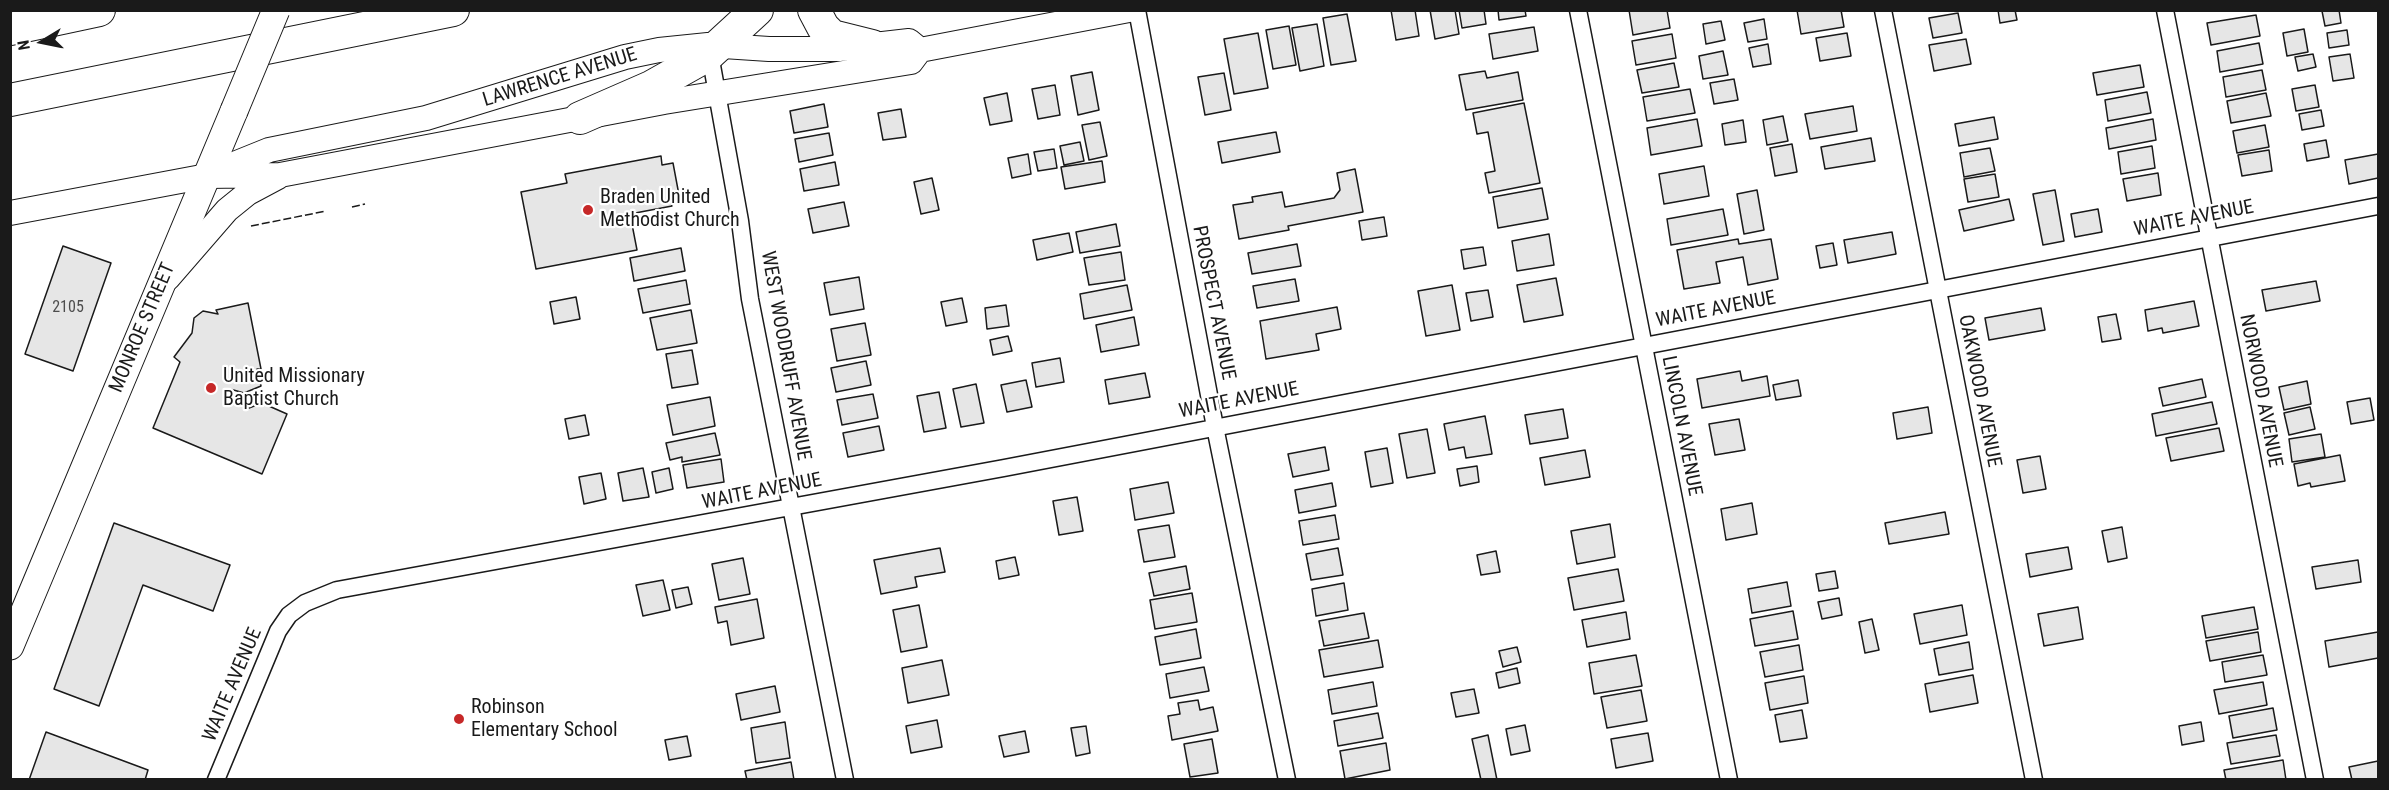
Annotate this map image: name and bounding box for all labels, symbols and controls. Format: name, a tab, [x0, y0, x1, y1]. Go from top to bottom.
north arrow	[12, 12, 72, 72]
text: N	[14, 39, 34, 52]
street label: LAWRENCE AVENUE	[480, 43, 640, 113]
place label: Braden United Methodist Church	[600, 186, 740, 233]
street label: WAITE AVENUE	[2132, 196, 2256, 242]
marker: Braden United Methodist Church	[581, 203, 595, 217]
street label: PROSPECT AVENUE	[1186, 224, 1240, 382]
street label: WEST WOODRUFF AVENUE	[755, 249, 815, 463]
street label: MONROE STREET	[105, 260, 181, 396]
street label: WAITE AVENUE	[1654, 287, 1778, 333]
house number: 2105	[52, 298, 84, 318]
street label: NORWOOD AVENUE	[2233, 312, 2287, 470]
street label: OAKWOOD AVENUE	[1952, 313, 2006, 469]
street label: LINCOLN AVENUE	[1656, 354, 1706, 498]
place label: United Missionary Baptist Church	[223, 365, 365, 412]
street label: WAITE AVENUE	[1177, 378, 1301, 424]
marker: United Missionary Baptist Church	[204, 381, 218, 395]
street label: WAITE AVENUE	[700, 469, 824, 515]
street label: WAITE AVENUE	[198, 624, 268, 746]
place label: Robinson Elementary School	[471, 696, 618, 743]
marker: Robinson Elementary School	[452, 712, 466, 726]

